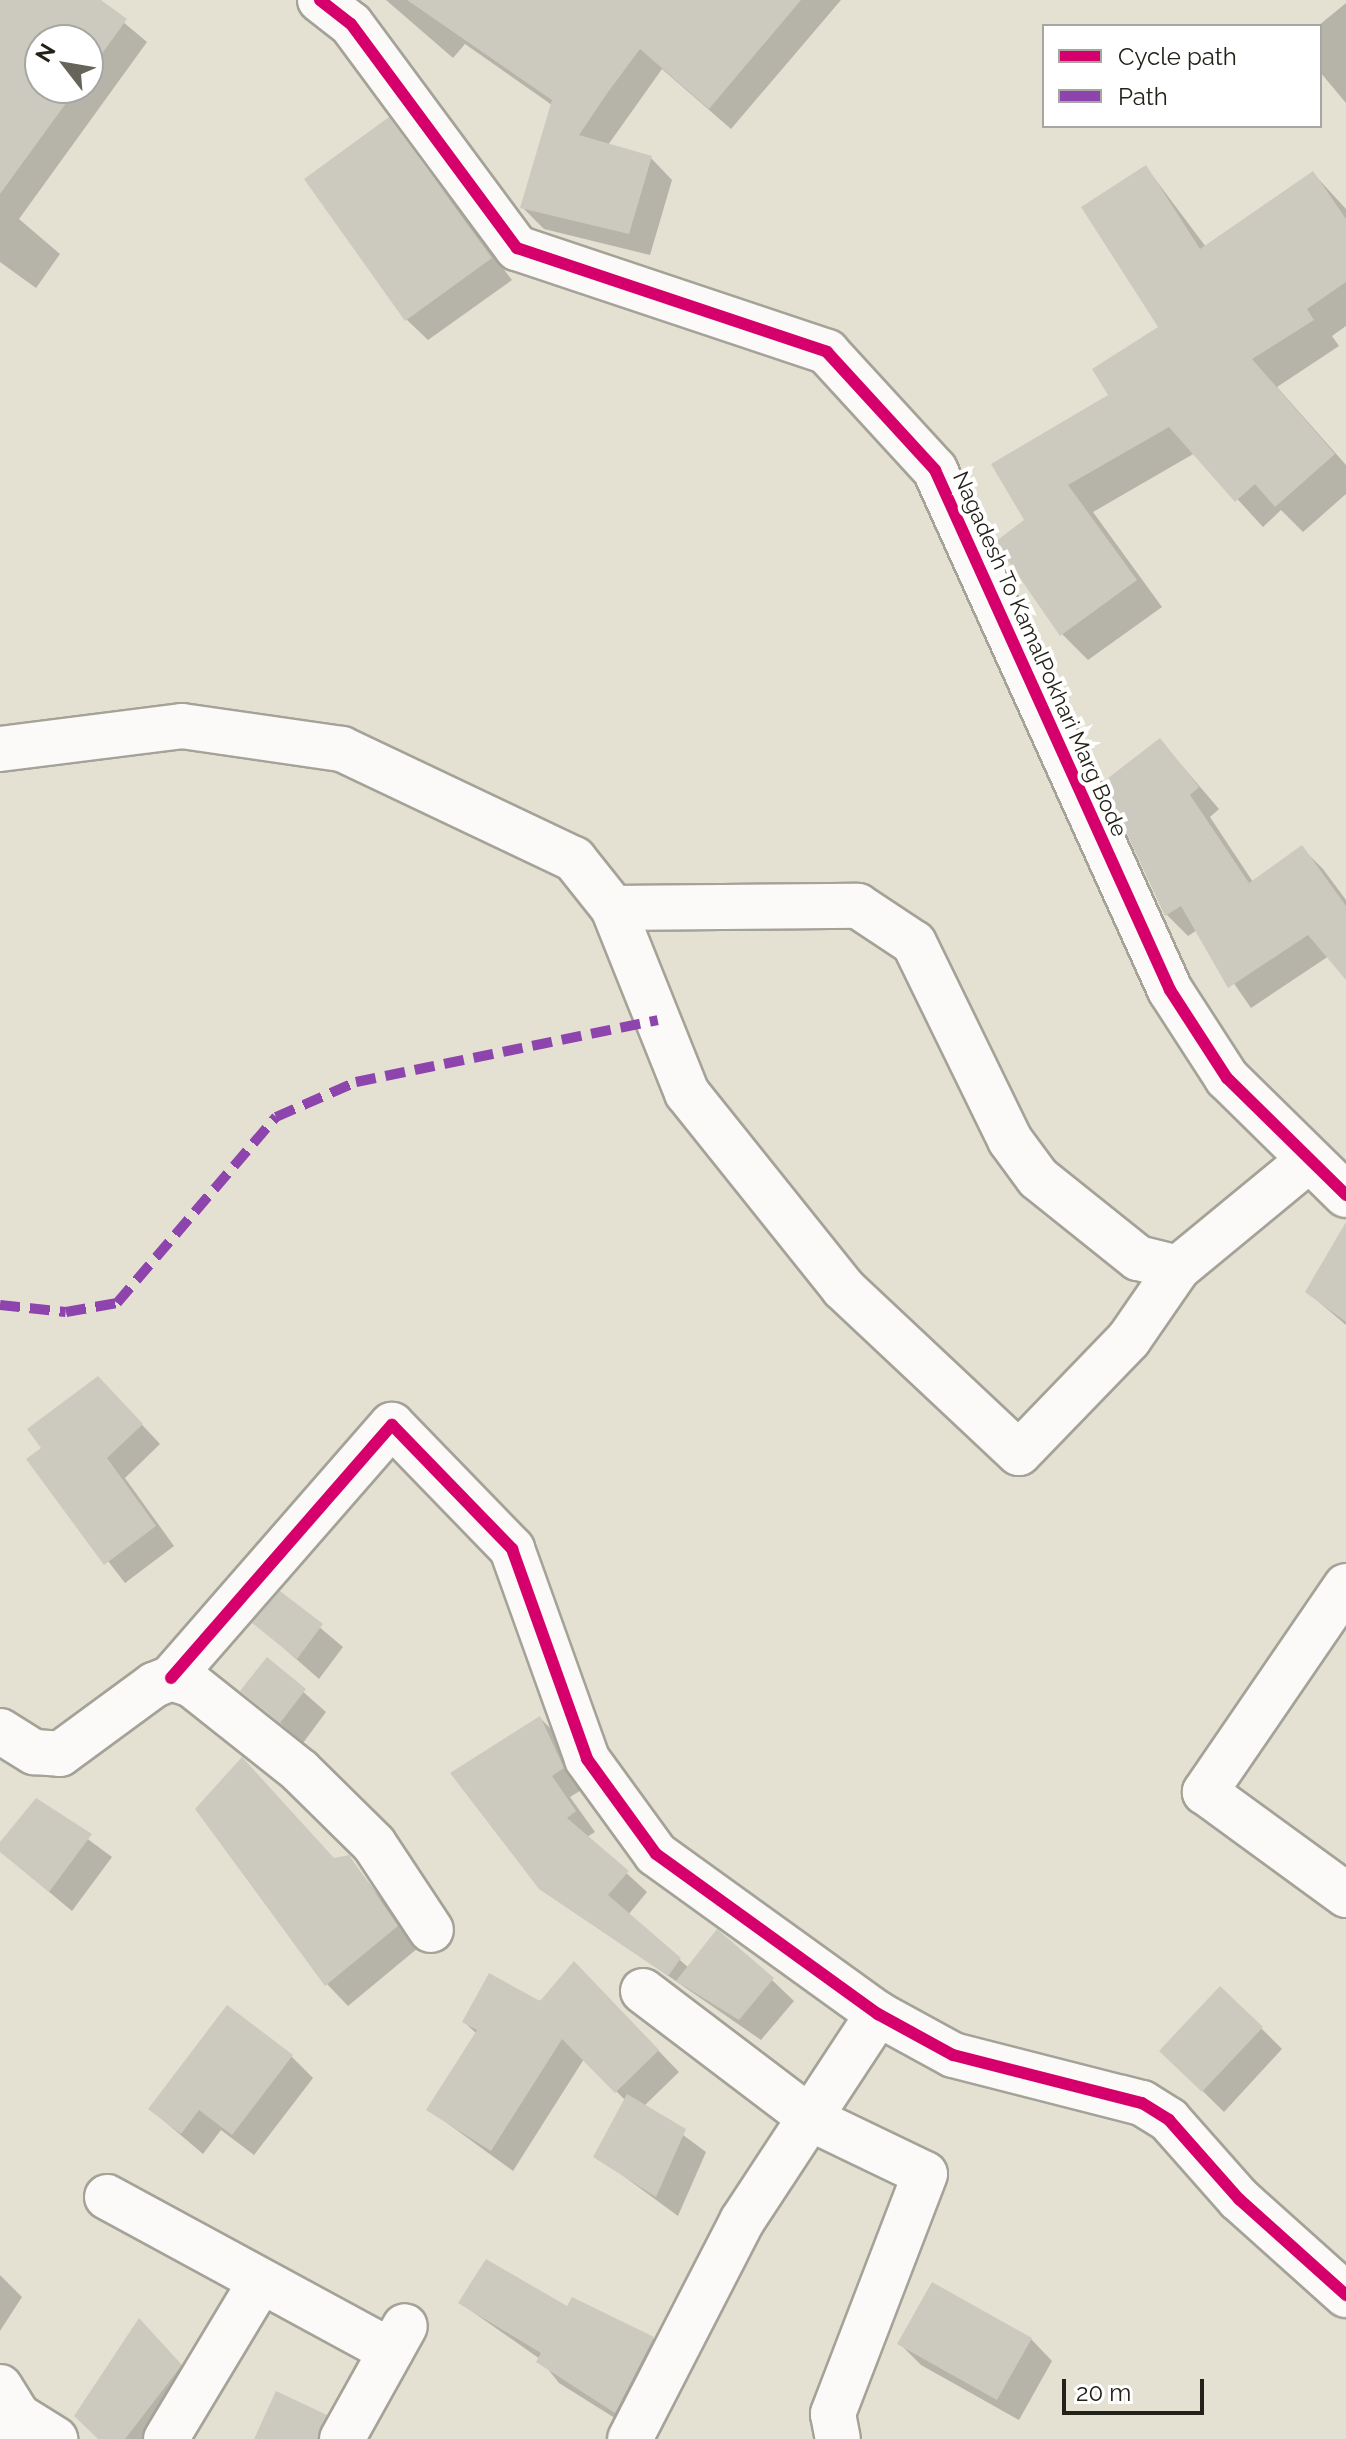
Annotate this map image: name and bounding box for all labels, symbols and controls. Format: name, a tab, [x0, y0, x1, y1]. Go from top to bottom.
north arrow	[24, 24, 104, 104]
legend	[1042, 24, 1322, 128]
text: N	[30, 39, 61, 67]
text: Cycle path	[1118, 42, 1237, 71]
text: Path	[1118, 82, 1168, 111]
street label: Nagadesh To KamalPokhari Marg Bode	[947, 467, 1133, 841]
scale bar	[1066, 2363, 1208, 2413]
text: 20 m	[1076, 2378, 1131, 2407]

